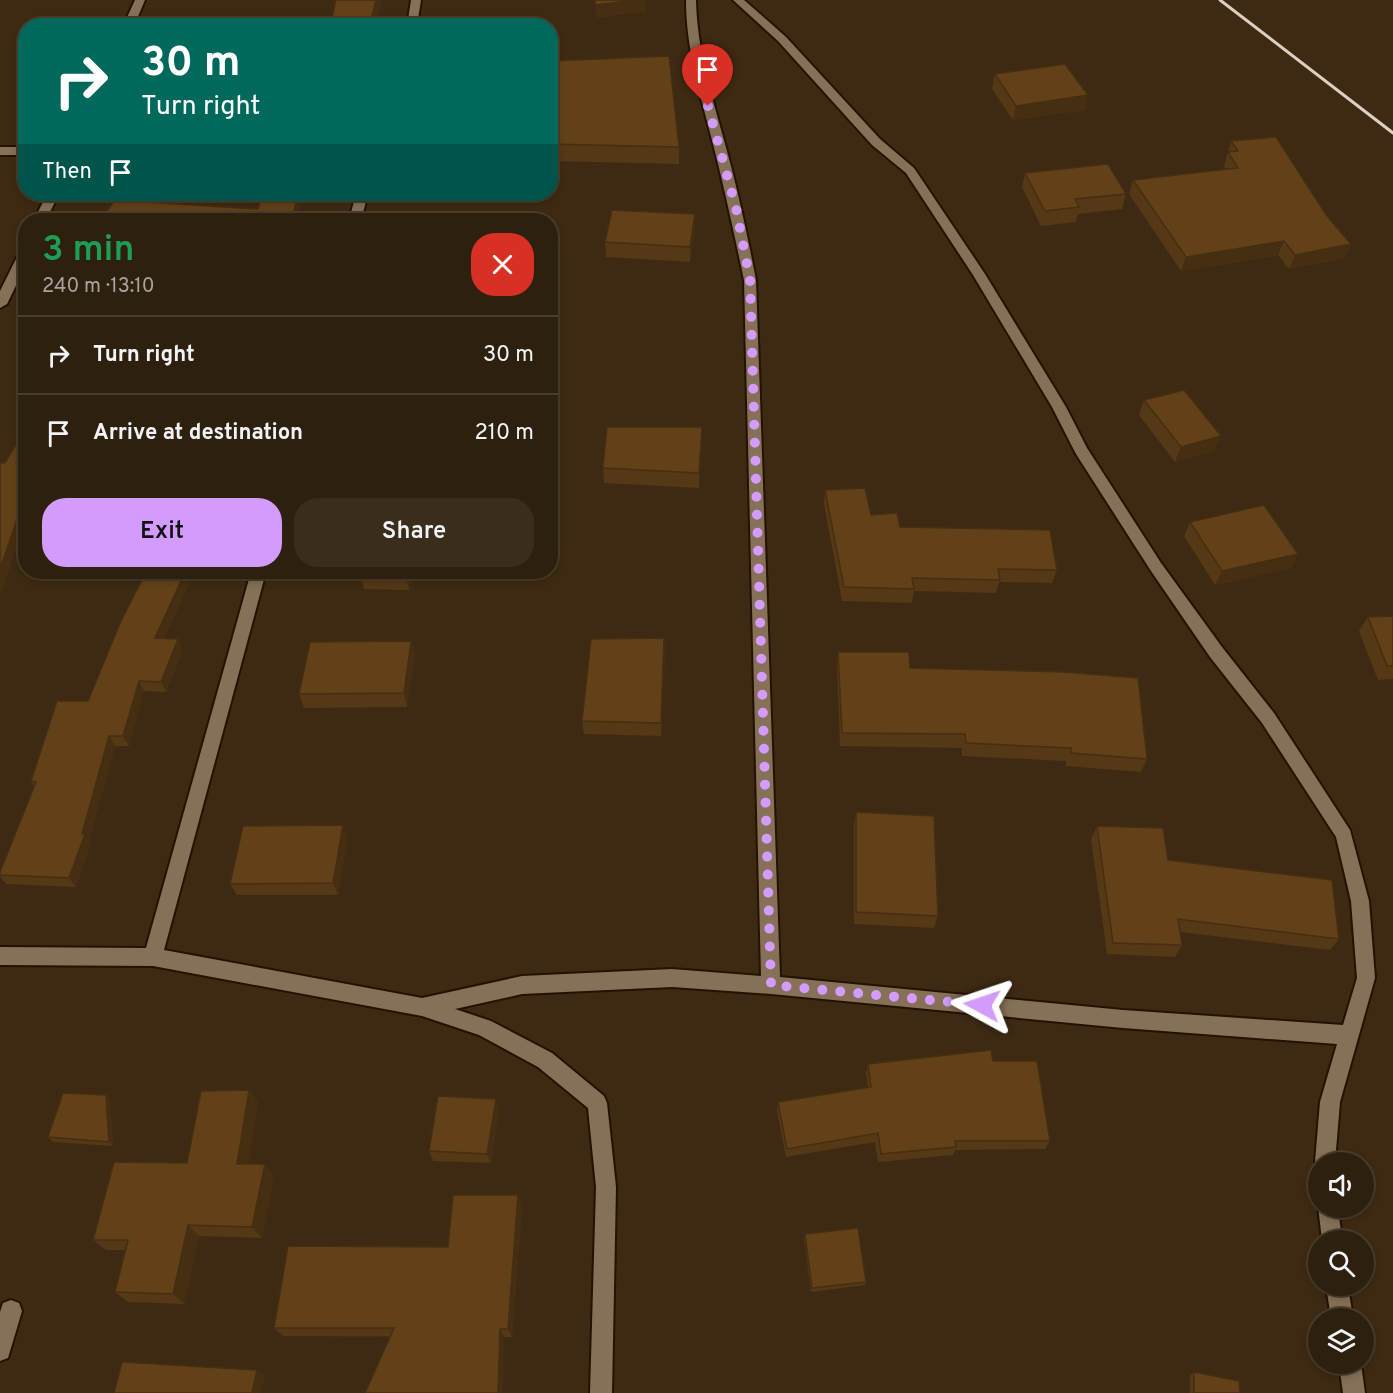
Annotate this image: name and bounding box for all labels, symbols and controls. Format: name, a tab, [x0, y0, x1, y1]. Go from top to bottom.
text: 30 m	[141, 38, 240, 91]
icon: right	[42, 42, 120, 120]
pin	[682, 44, 733, 106]
icon: arrive	[691, 53, 724, 86]
text: Turn right	[141, 90, 260, 124]
icon: arrive	[104, 156, 137, 189]
text: Then	[42, 159, 92, 186]
text: 3 min	[42, 228, 134, 274]
button: close	[471, 233, 534, 296]
text: 240 m · 13:10	[42, 274, 155, 300]
icon: right	[42, 339, 75, 372]
text: Turn right	[93, 342, 195, 369]
text: 30 m	[483, 342, 534, 369]
icon: arrive	[42, 417, 75, 450]
text: Arrive at destination	[93, 420, 303, 447]
text: 210 m	[474, 420, 534, 447]
button: Exit	[42, 498, 282, 567]
button: Share	[294, 498, 534, 567]
position arrow	[950, 973, 1014, 1037]
map controls	[1308, 1152, 1374, 1374]
button: sound	[1308, 1152, 1374, 1218]
button: search	[1308, 1230, 1374, 1296]
button: layers	[1308, 1308, 1374, 1374]

